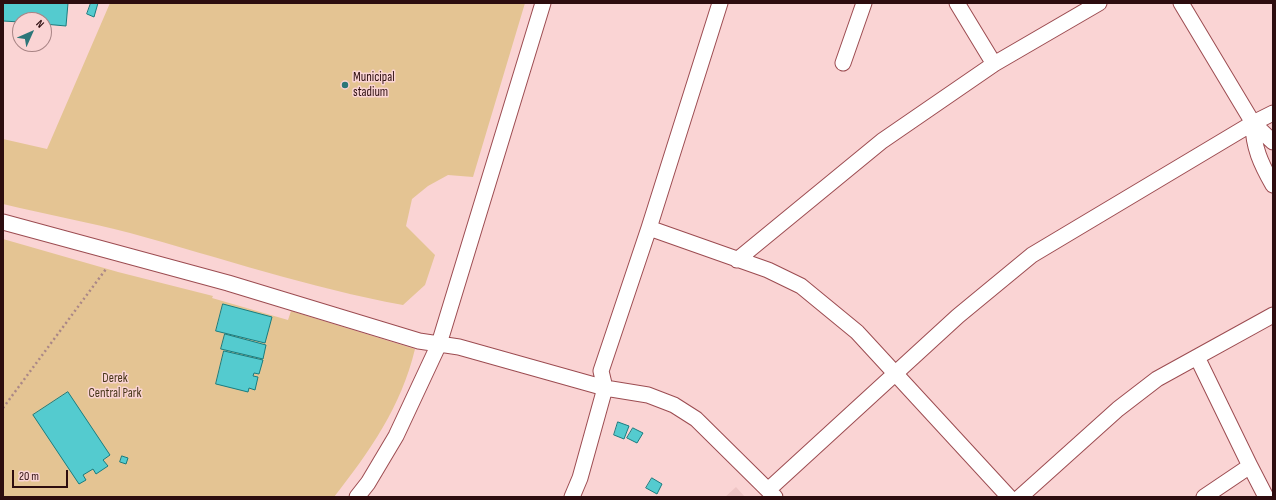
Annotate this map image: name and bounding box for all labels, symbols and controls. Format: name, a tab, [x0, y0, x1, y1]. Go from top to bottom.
north arrow	[12, 12, 52, 52]
text: N	[33, 17, 47, 31]
place label: Municipal stadium	[353, 70, 395, 101]
marker: Municipal stadium	[340, 80, 350, 90]
park label: Derek Central Park	[88, 371, 142, 402]
scale bar	[14, 462, 70, 488]
text: 20 m	[19, 469, 39, 484]

